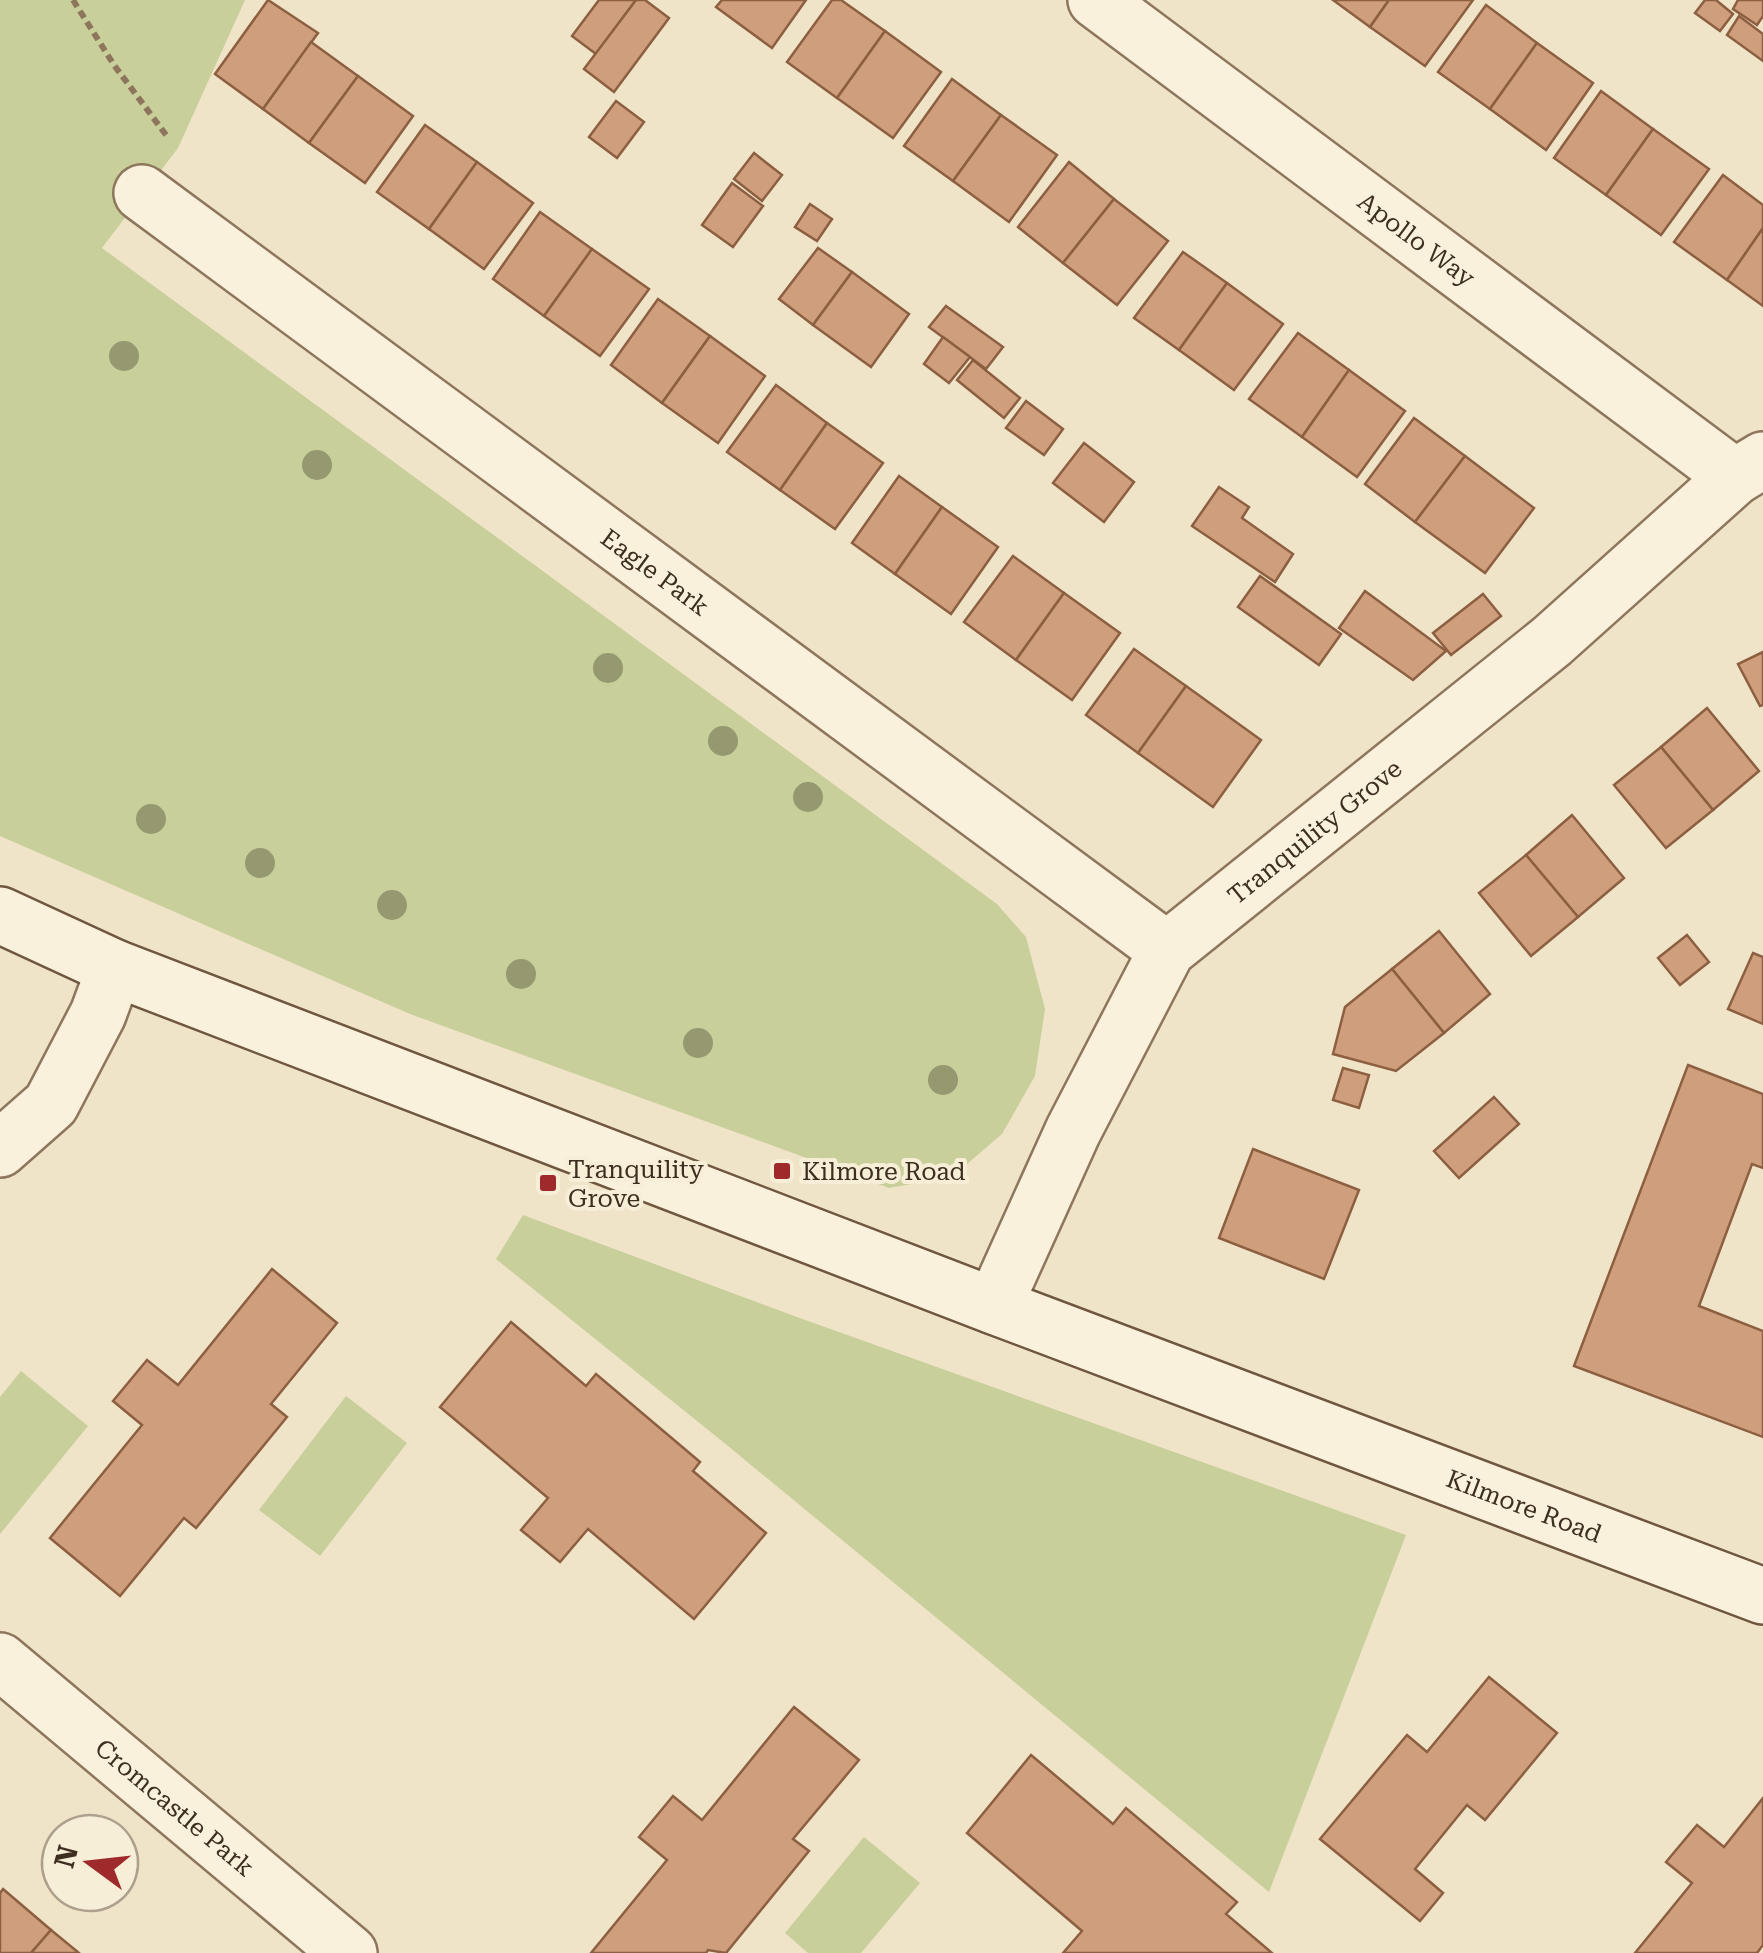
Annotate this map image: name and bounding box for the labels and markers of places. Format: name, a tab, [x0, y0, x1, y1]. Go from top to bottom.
place label: Tranquility Grove	[568, 1155, 704, 1213]
place label: Kilmore Road	[802, 1157, 966, 1186]
marker: Kilmore Road	[771, 1160, 793, 1182]
marker: Tranquility Grove	[537, 1172, 559, 1194]

